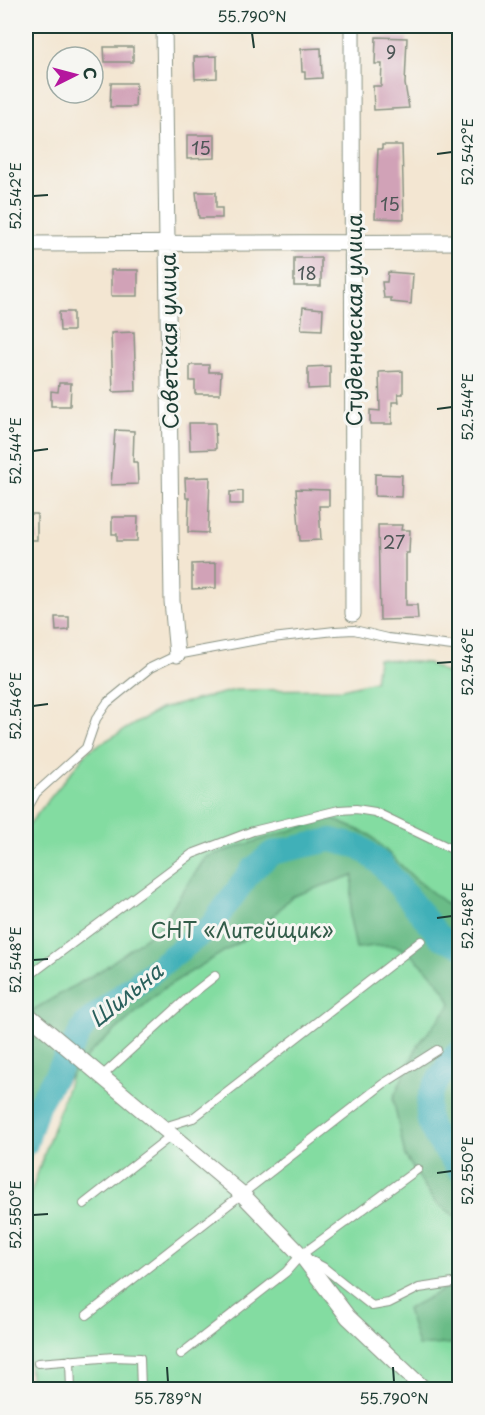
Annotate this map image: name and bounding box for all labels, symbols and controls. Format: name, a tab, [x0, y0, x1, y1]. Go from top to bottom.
text: 55.790°N	[217, 4, 287, 27]
house number: 9	[386, 38, 396, 65]
north arrow	[45, 45, 105, 105]
text: С	[78, 66, 103, 81]
text: 52.542°E	[455, 118, 478, 186]
house number: 15	[191, 134, 211, 161]
text: 52.542°E	[3, 162, 26, 230]
house number: 15	[380, 190, 400, 217]
street label: Студенческая улица	[337, 213, 369, 426]
street label: Советская улица	[150, 252, 186, 429]
house number: 18	[297, 259, 317, 286]
text: 52.544°E	[455, 373, 478, 441]
text: 52.544°E	[3, 417, 26, 485]
house number: 27	[383, 528, 405, 555]
text: 52.546°E	[455, 628, 478, 696]
text: 52.546°E	[3, 672, 26, 740]
text: 52.548°E	[455, 882, 478, 950]
park label: СНТ «Литейщик»	[150, 913, 334, 945]
text: 52.548°E	[3, 926, 26, 994]
water label: Шильна	[81, 953, 170, 1034]
text: 52.550°E	[455, 1136, 478, 1206]
text: 52.550°E	[3, 1180, 26, 1250]
text: 55.789°N	[134, 1386, 202, 1409]
text: 55.790°N	[359, 1386, 429, 1409]

